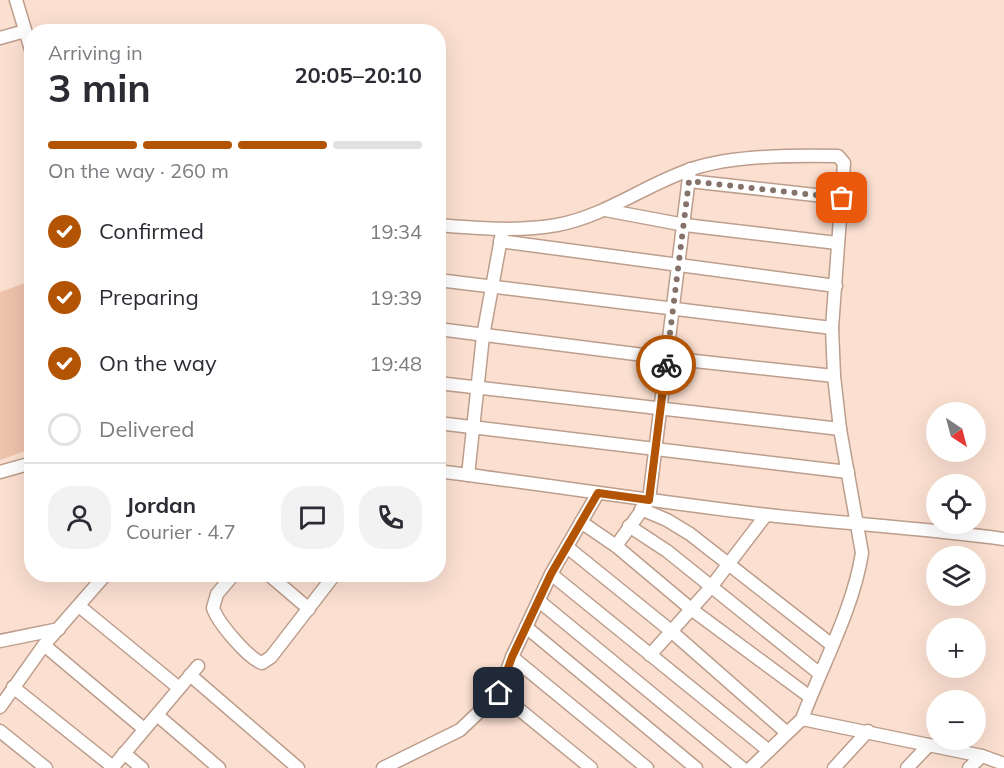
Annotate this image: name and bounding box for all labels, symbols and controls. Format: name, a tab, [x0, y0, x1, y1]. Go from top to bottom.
text: Arriving in	[48, 40, 143, 65]
text: 20:05–20:10	[294, 61, 422, 89]
text: 3 min	[48, 63, 151, 112]
text: On the way · 260 m	[48, 158, 229, 183]
pin	[816, 172, 867, 223]
icon: bag	[825, 181, 858, 214]
icon: check	[48, 215, 81, 248]
text: Confirmed	[99, 217, 204, 245]
text: 19:34	[369, 219, 422, 244]
icon: check	[48, 281, 81, 314]
text: Preparing	[99, 283, 199, 311]
text: 19:39	[369, 285, 422, 310]
courier	[636, 335, 696, 395]
icon: check	[48, 347, 81, 380]
text: On the way	[99, 349, 217, 377]
icon: bike	[650, 349, 683, 382]
text: 19:48	[369, 351, 422, 376]
north arrow	[926, 402, 986, 462]
map controls	[926, 402, 986, 750]
text: Delivered	[99, 415, 194, 443]
button: locate	[926, 474, 986, 534]
button: person	[48, 486, 111, 549]
button: chat	[281, 486, 344, 549]
button: phone	[359, 486, 422, 549]
text: Jordan	[126, 491, 196, 519]
text: Courier · 4.7	[126, 519, 236, 544]
button: layers	[926, 546, 986, 606]
button: +	[926, 618, 986, 678]
pin	[473, 667, 524, 718]
icon: home	[482, 676, 515, 709]
button: −	[926, 690, 986, 750]

